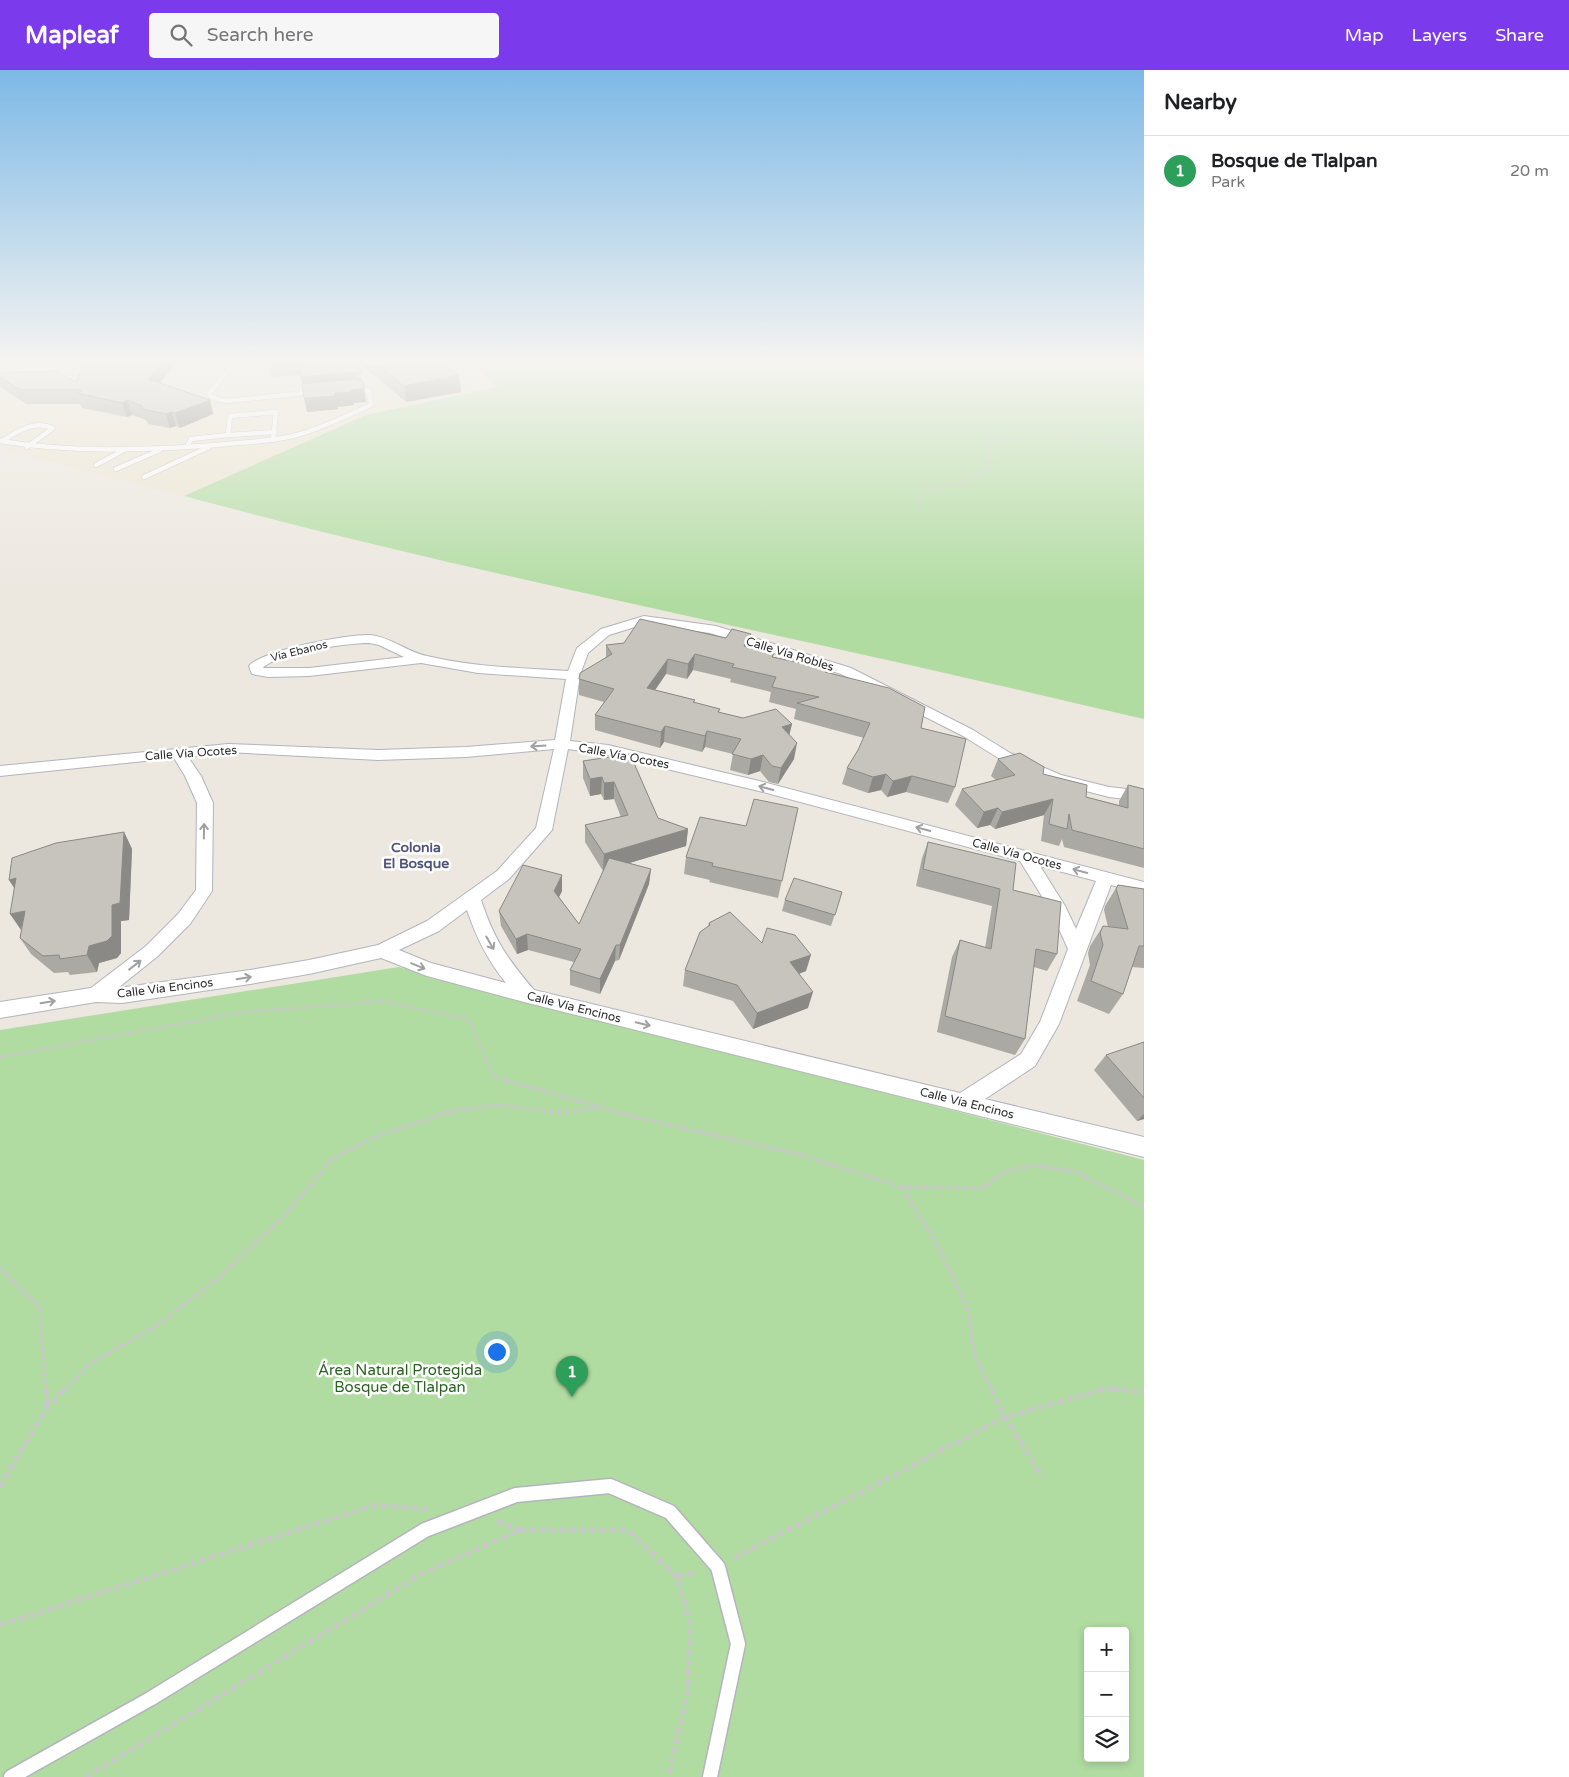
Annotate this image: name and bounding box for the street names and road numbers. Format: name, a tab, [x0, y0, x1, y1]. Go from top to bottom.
street label: Calle Vía Robles	[744, 634, 836, 674]
street label: Vía Ebanos	[269, 638, 329, 664]
street label: Calle Vía Ocotes	[577, 740, 671, 772]
street label: Calle Vía Ocotes	[145, 743, 238, 763]
street label: Calle Vía Ocotes	[971, 835, 1064, 873]
street label: Calle Vía Encinos	[116, 975, 214, 1001]
street label: Calle Vía Encinos	[525, 989, 623, 1026]
street label: Calle Vía Encinos	[918, 1085, 1016, 1122]

